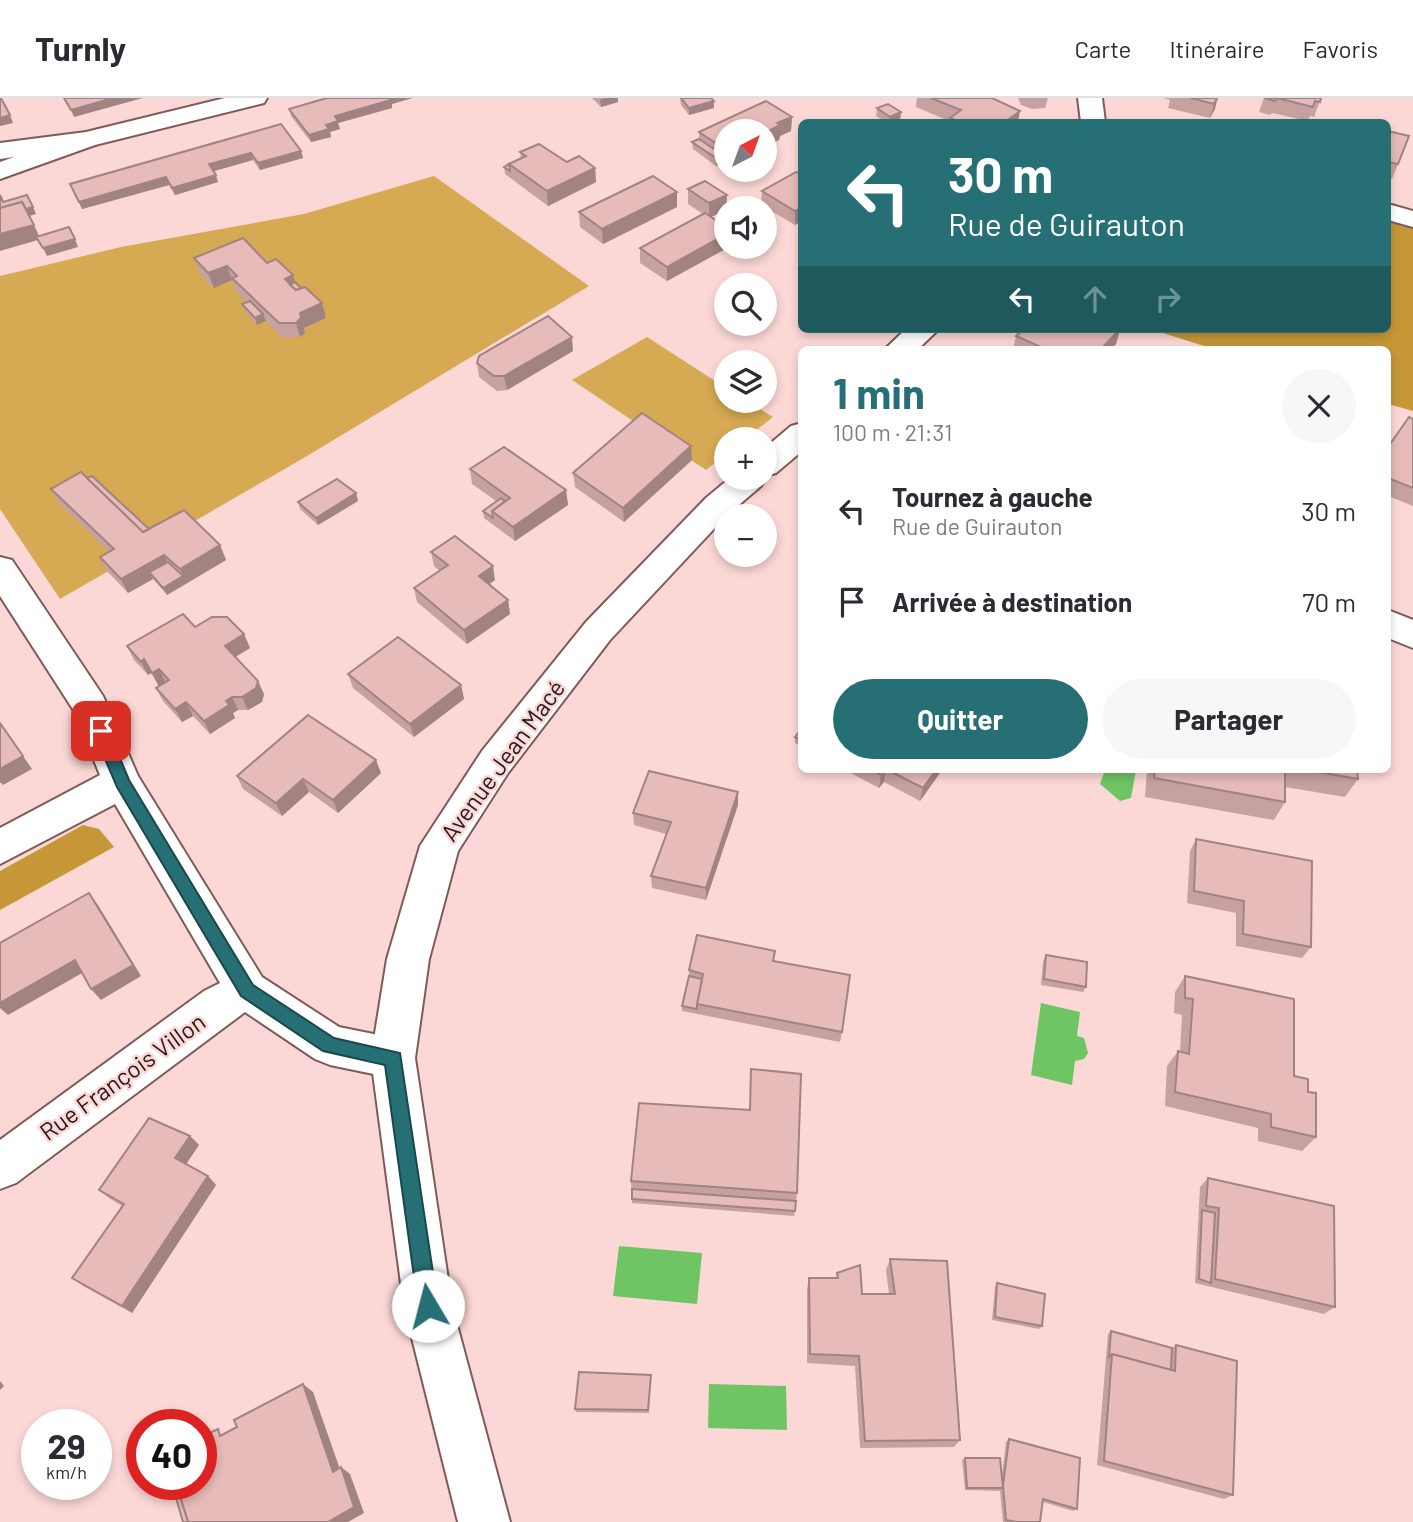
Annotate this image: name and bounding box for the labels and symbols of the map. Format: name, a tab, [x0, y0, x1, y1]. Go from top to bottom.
north arrow	[714, 119, 777, 182]
street label: Avenue Jean Macé	[434, 674, 570, 846]
pin	[71, 701, 131, 761]
street label: Rue François Villon	[34, 1006, 210, 1146]
position arrow	[391, 1269, 465, 1343]
speed limit sign: 40	[126, 1409, 217, 1500]

